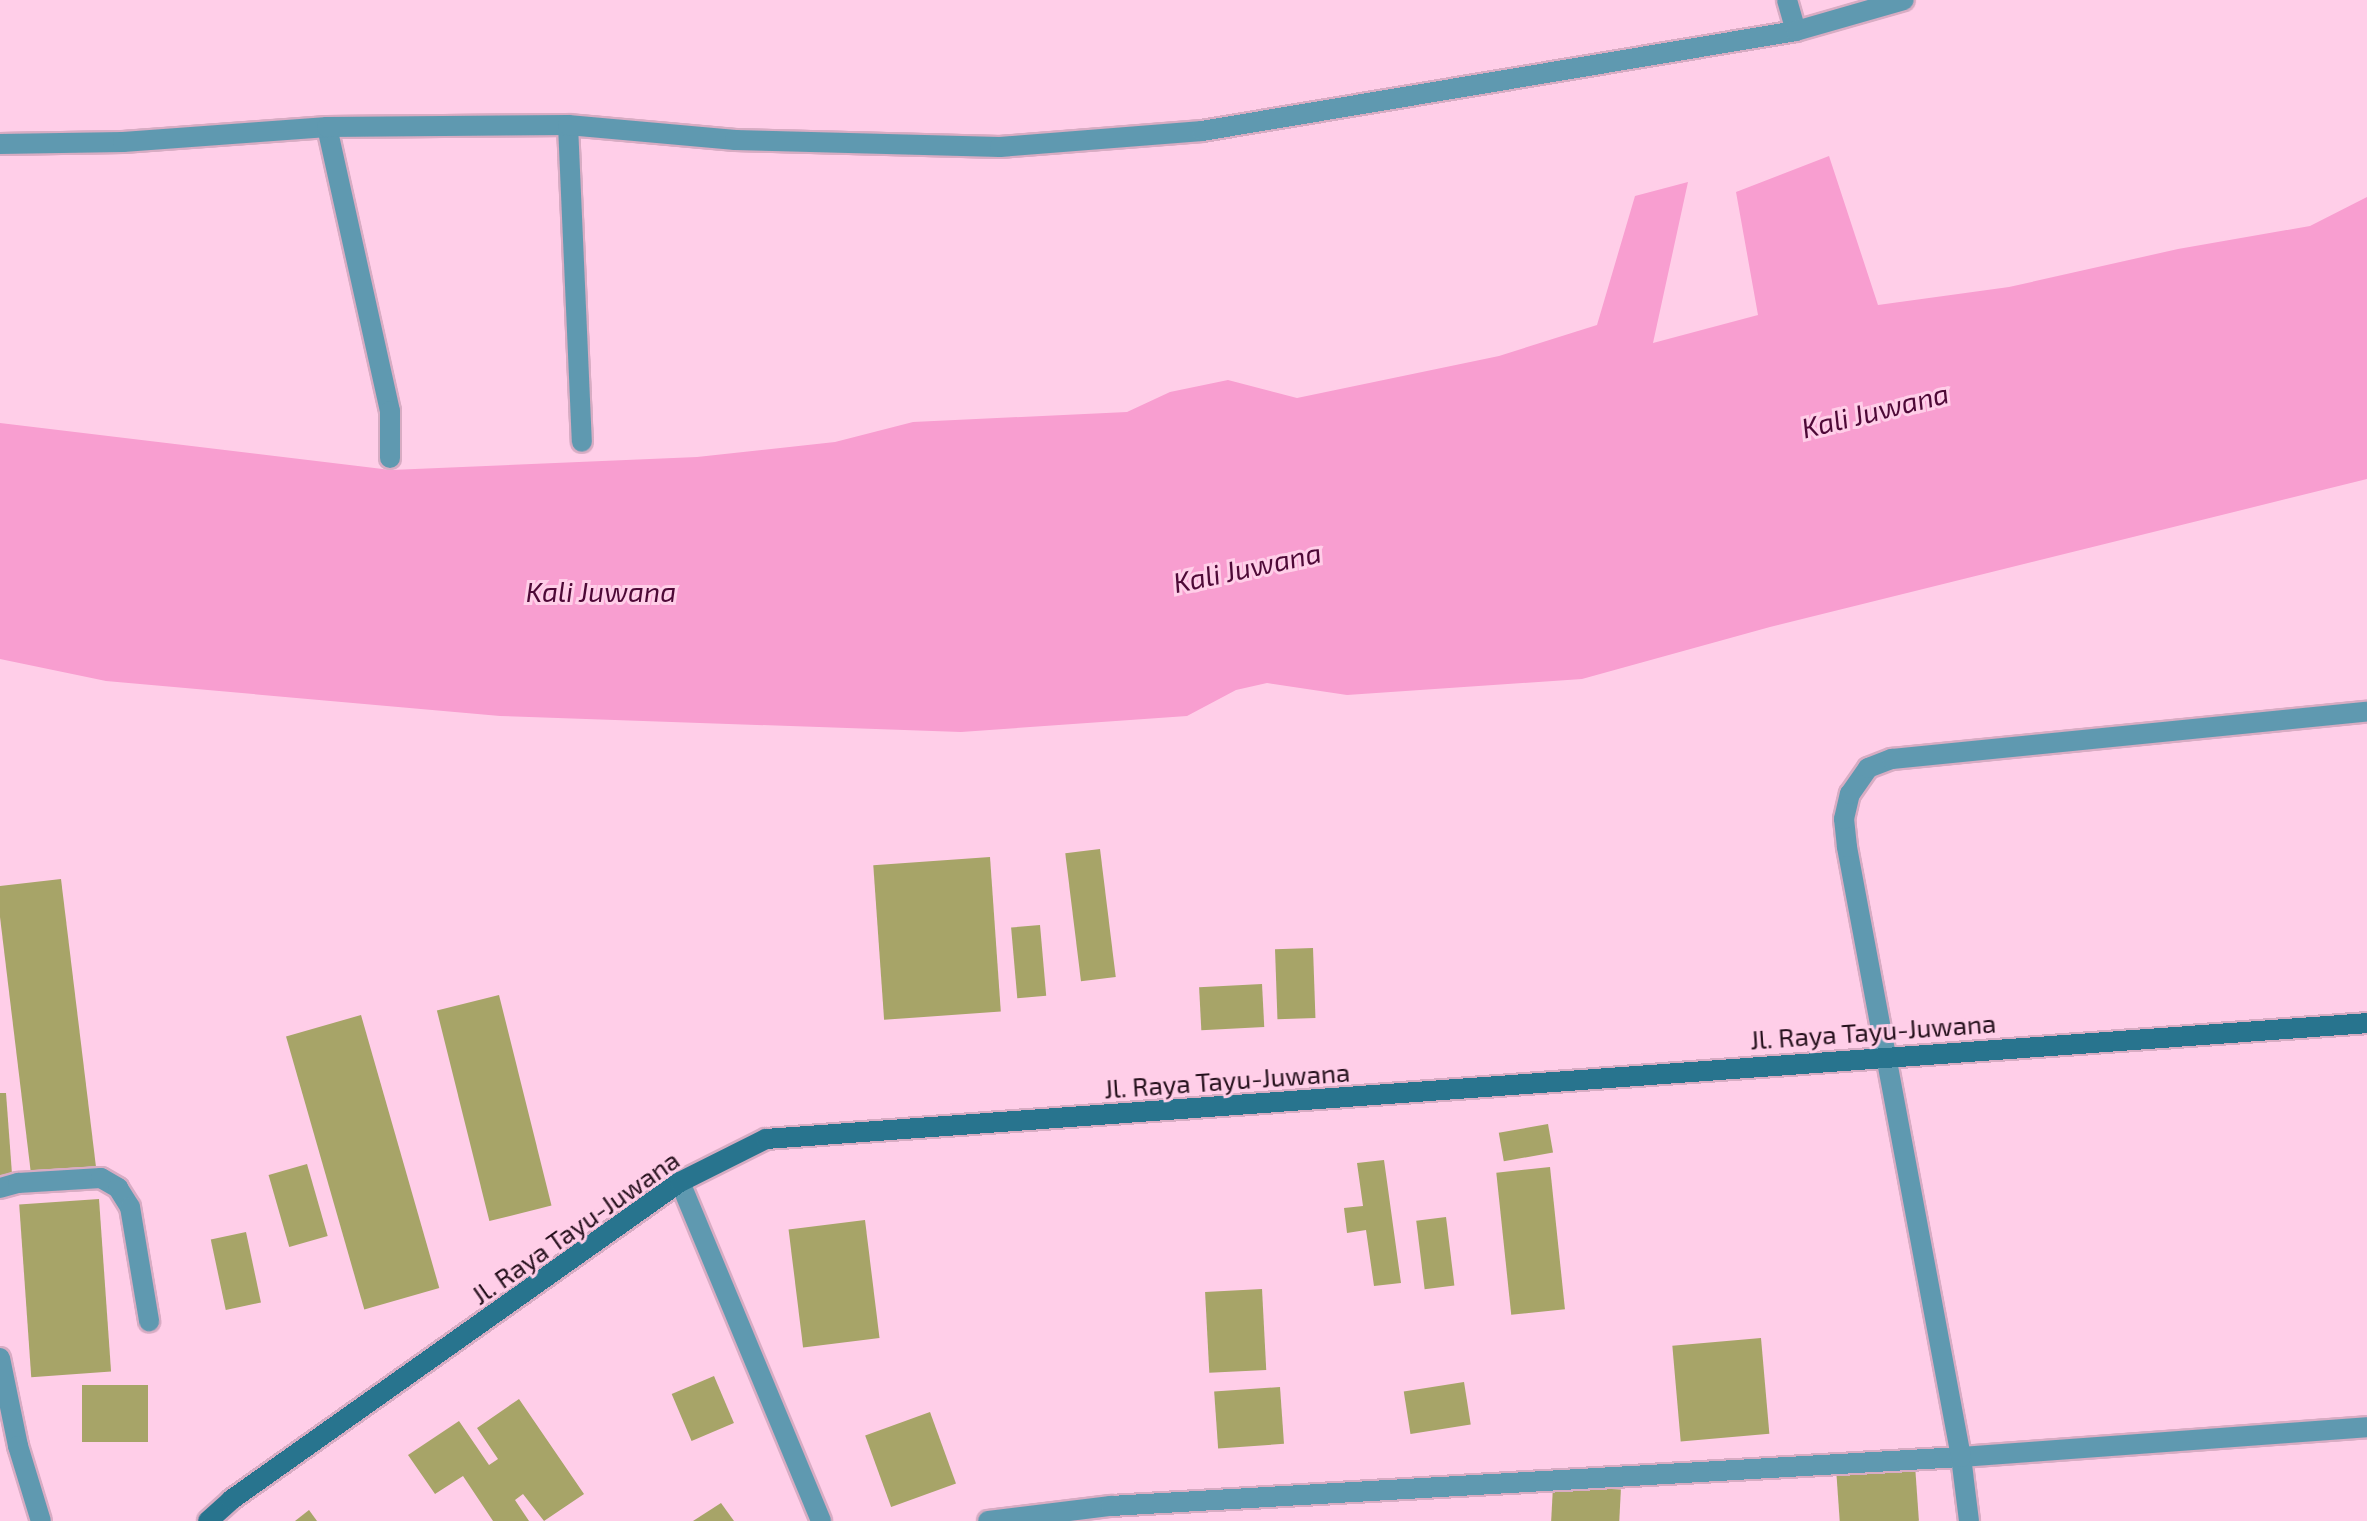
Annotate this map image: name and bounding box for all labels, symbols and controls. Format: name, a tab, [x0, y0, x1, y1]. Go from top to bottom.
water label: Kali Juwana	[1798, 375, 1952, 445]
water label: Kali Juwana	[1170, 535, 1324, 599]
water label: Kali Juwana	[525, 574, 677, 608]
street label: Jl. Raya Tayu-Juwana	[1749, 1007, 1997, 1055]
street label: Jl. Raya Tayu-Juwana	[1103, 1056, 1351, 1104]
street label: Jl. Raya Tayu-Juwana	[465, 1143, 685, 1311]

